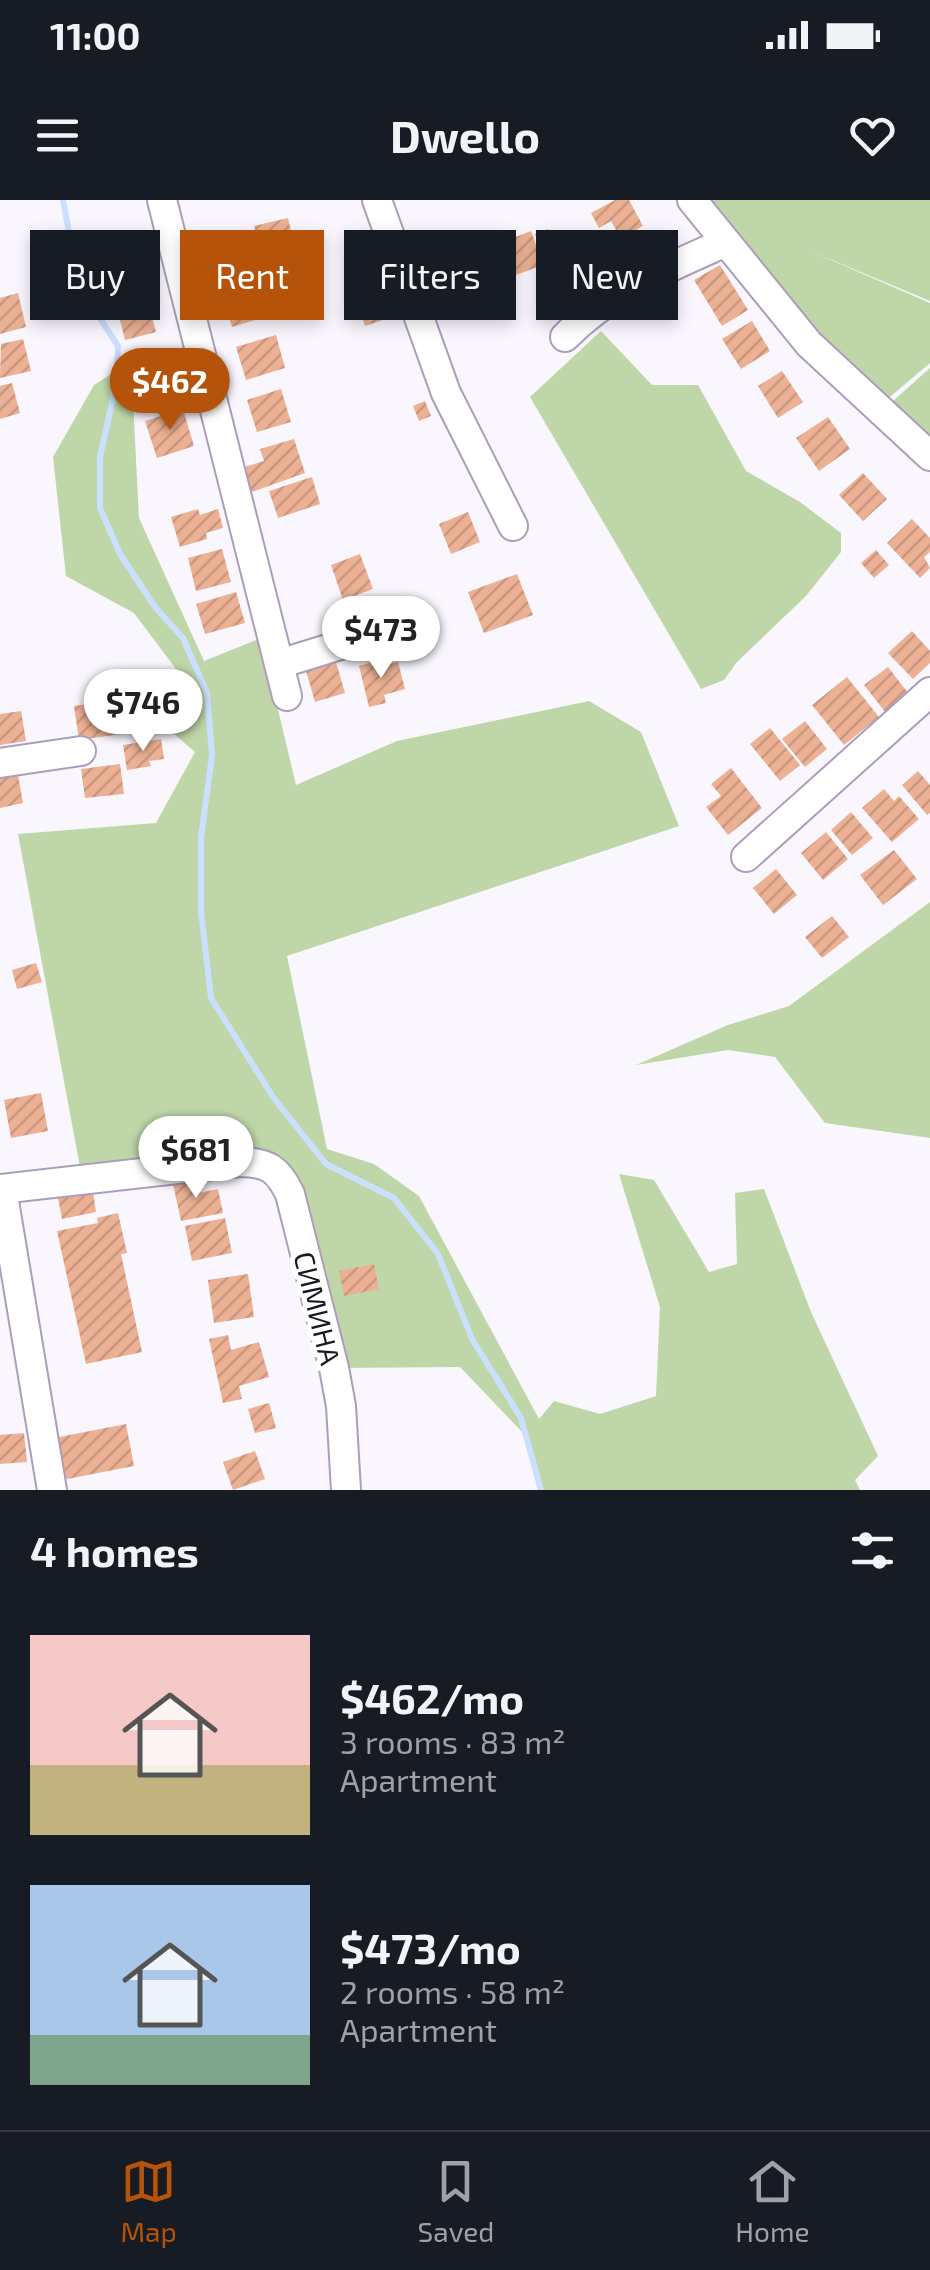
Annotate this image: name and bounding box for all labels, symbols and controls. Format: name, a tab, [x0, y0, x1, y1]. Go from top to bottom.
text: 11:00	[50, 12, 141, 58]
icon: menu	[30, 108, 85, 163]
text: Dwello	[390, 108, 540, 162]
icon: heart	[845, 108, 900, 163]
chip: Buy	[30, 230, 160, 320]
chip: Rent	[180, 230, 324, 320]
chip: Filters	[344, 230, 516, 320]
chip: New	[536, 230, 678, 320]
pin: $462	[111, 348, 229, 433]
text: $462	[132, 361, 208, 399]
pin: $473	[322, 596, 440, 681]
text: $473	[344, 609, 418, 647]
pin: $746	[84, 669, 202, 754]
text: $746	[106, 682, 180, 720]
pin: $681	[137, 1116, 255, 1201]
text: $681	[160, 1129, 232, 1167]
street label: СИМИНА	[288, 1248, 349, 1369]
icon: filters	[845, 1523, 900, 1578]
text: 4 homes	[30, 1525, 199, 1575]
text: $462/mo	[340, 1672, 524, 1722]
icon: home	[110, 1675, 230, 1795]
text: 3 rooms · 83 m²	[340, 1722, 565, 1760]
text: Apartment	[340, 1760, 497, 1798]
text: $473/mo	[340, 1922, 521, 1972]
icon: home	[110, 1925, 230, 2045]
text: 2 rooms · 58 m²	[340, 1972, 565, 2010]
text: Apartment	[340, 2010, 497, 2048]
tab: Map	[120, 2154, 177, 2248]
tab: Saved	[418, 2154, 494, 2248]
tab: Home	[735, 2154, 810, 2248]

